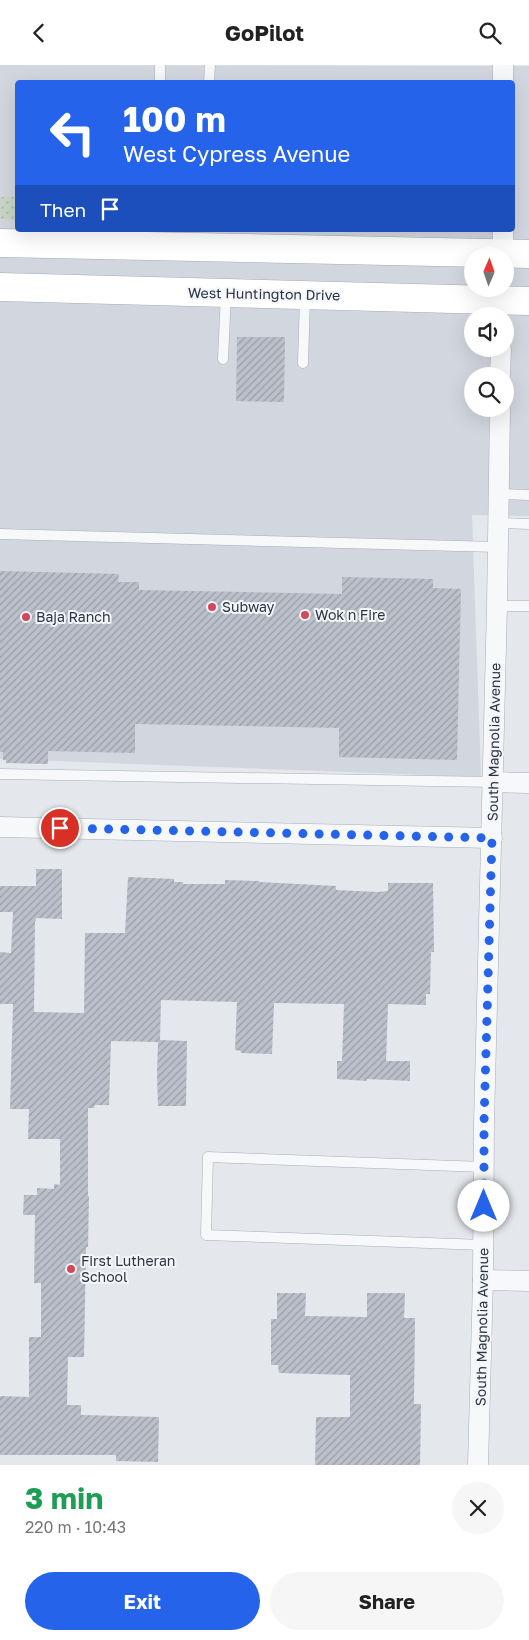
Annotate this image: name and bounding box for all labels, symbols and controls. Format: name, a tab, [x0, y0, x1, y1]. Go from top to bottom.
icon: back	[25, 19, 53, 47]
text: GoPilot	[225, 19, 304, 46]
icon: search	[476, 19, 504, 47]
text: 100 m	[123, 98, 226, 140]
icon: left	[40, 100, 105, 165]
text: West Cypress Avenue	[123, 140, 350, 167]
icon: arrive	[96, 195, 124, 223]
text: Then	[40, 198, 86, 221]
north arrow	[464, 247, 514, 297]
map controls	[464, 247, 514, 417]
street label: West Huntington Drive	[188, 284, 340, 303]
button: sound	[464, 307, 514, 357]
button: search	[464, 367, 514, 417]
place label: Subway	[222, 598, 275, 615]
marker: Subway	[206, 601, 218, 613]
place label: Wok n Fire	[315, 606, 385, 623]
place label: Baja Ranch	[36, 608, 111, 625]
marker: Wok n Fire	[299, 609, 311, 621]
marker: Baja Ranch	[20, 611, 32, 623]
street label: South Magnolia Avenue	[484, 663, 503, 821]
pin	[39, 807, 81, 849]
icon: arrive	[46, 814, 74, 842]
position arrow	[457, 1179, 509, 1231]
street label: South Magnolia Avenue	[472, 1248, 491, 1406]
place label: First Lutheran School	[81, 1252, 175, 1285]
marker: First Lutheran School	[65, 1263, 77, 1275]
text: 3 min	[25, 1480, 103, 1516]
button: close	[452, 1482, 504, 1534]
text: 220 m · 10:43	[25, 1517, 126, 1537]
button: Exit	[25, 1572, 260, 1630]
button: Share	[270, 1572, 504, 1630]

